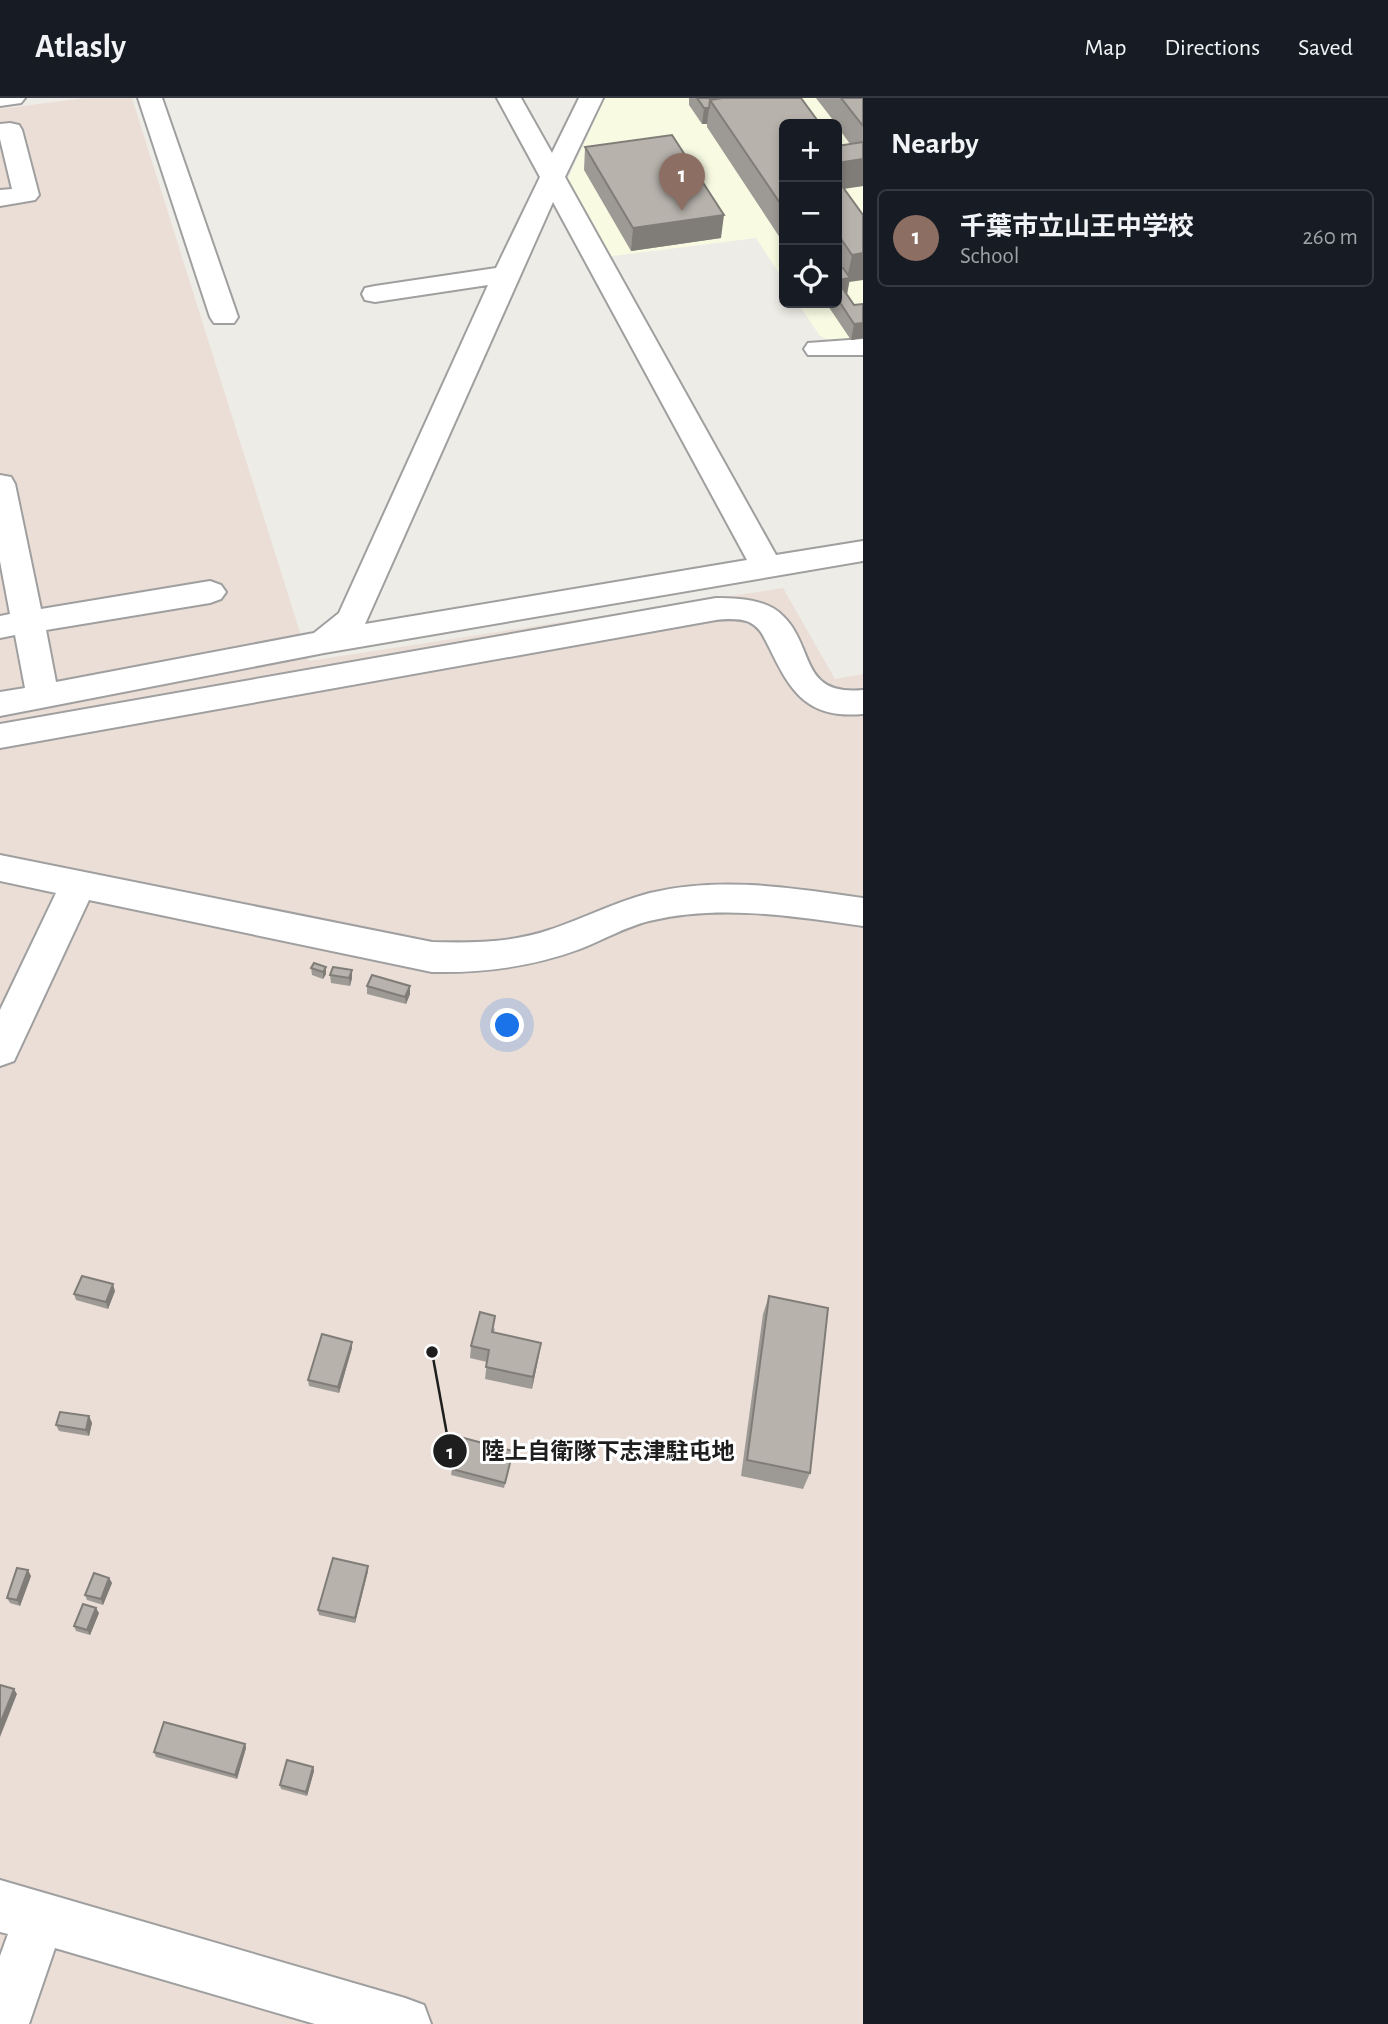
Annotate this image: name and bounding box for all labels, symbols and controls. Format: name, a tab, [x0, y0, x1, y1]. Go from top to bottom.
text: Atlasly	[35, 31, 126, 64]
text: Map	[1084, 36, 1126, 60]
text: Directions	[1164, 36, 1260, 60]
text: Saved	[1298, 36, 1353, 60]
map controls	[779, 119, 842, 308]
button: +	[779, 119, 842, 182]
text: Nearby	[891, 129, 979, 159]
pin: 1	[659, 153, 705, 211]
button: −	[779, 182, 842, 245]
text: 千葉市立山王中学校	[960, 214, 1194, 240]
text: 1	[912, 226, 920, 249]
text: 260 m	[1302, 226, 1358, 249]
button: locate	[779, 245, 842, 308]
text: School	[960, 245, 1019, 268]
your location	[490, 1008, 524, 1042]
callout: 陸上自衛隊下志津駐屯地	[433, 1429, 749, 1473]
text: 陸上自衛隊下志津駐屯地	[482, 1439, 735, 1464]
text: 1	[446, 1442, 454, 1463]

